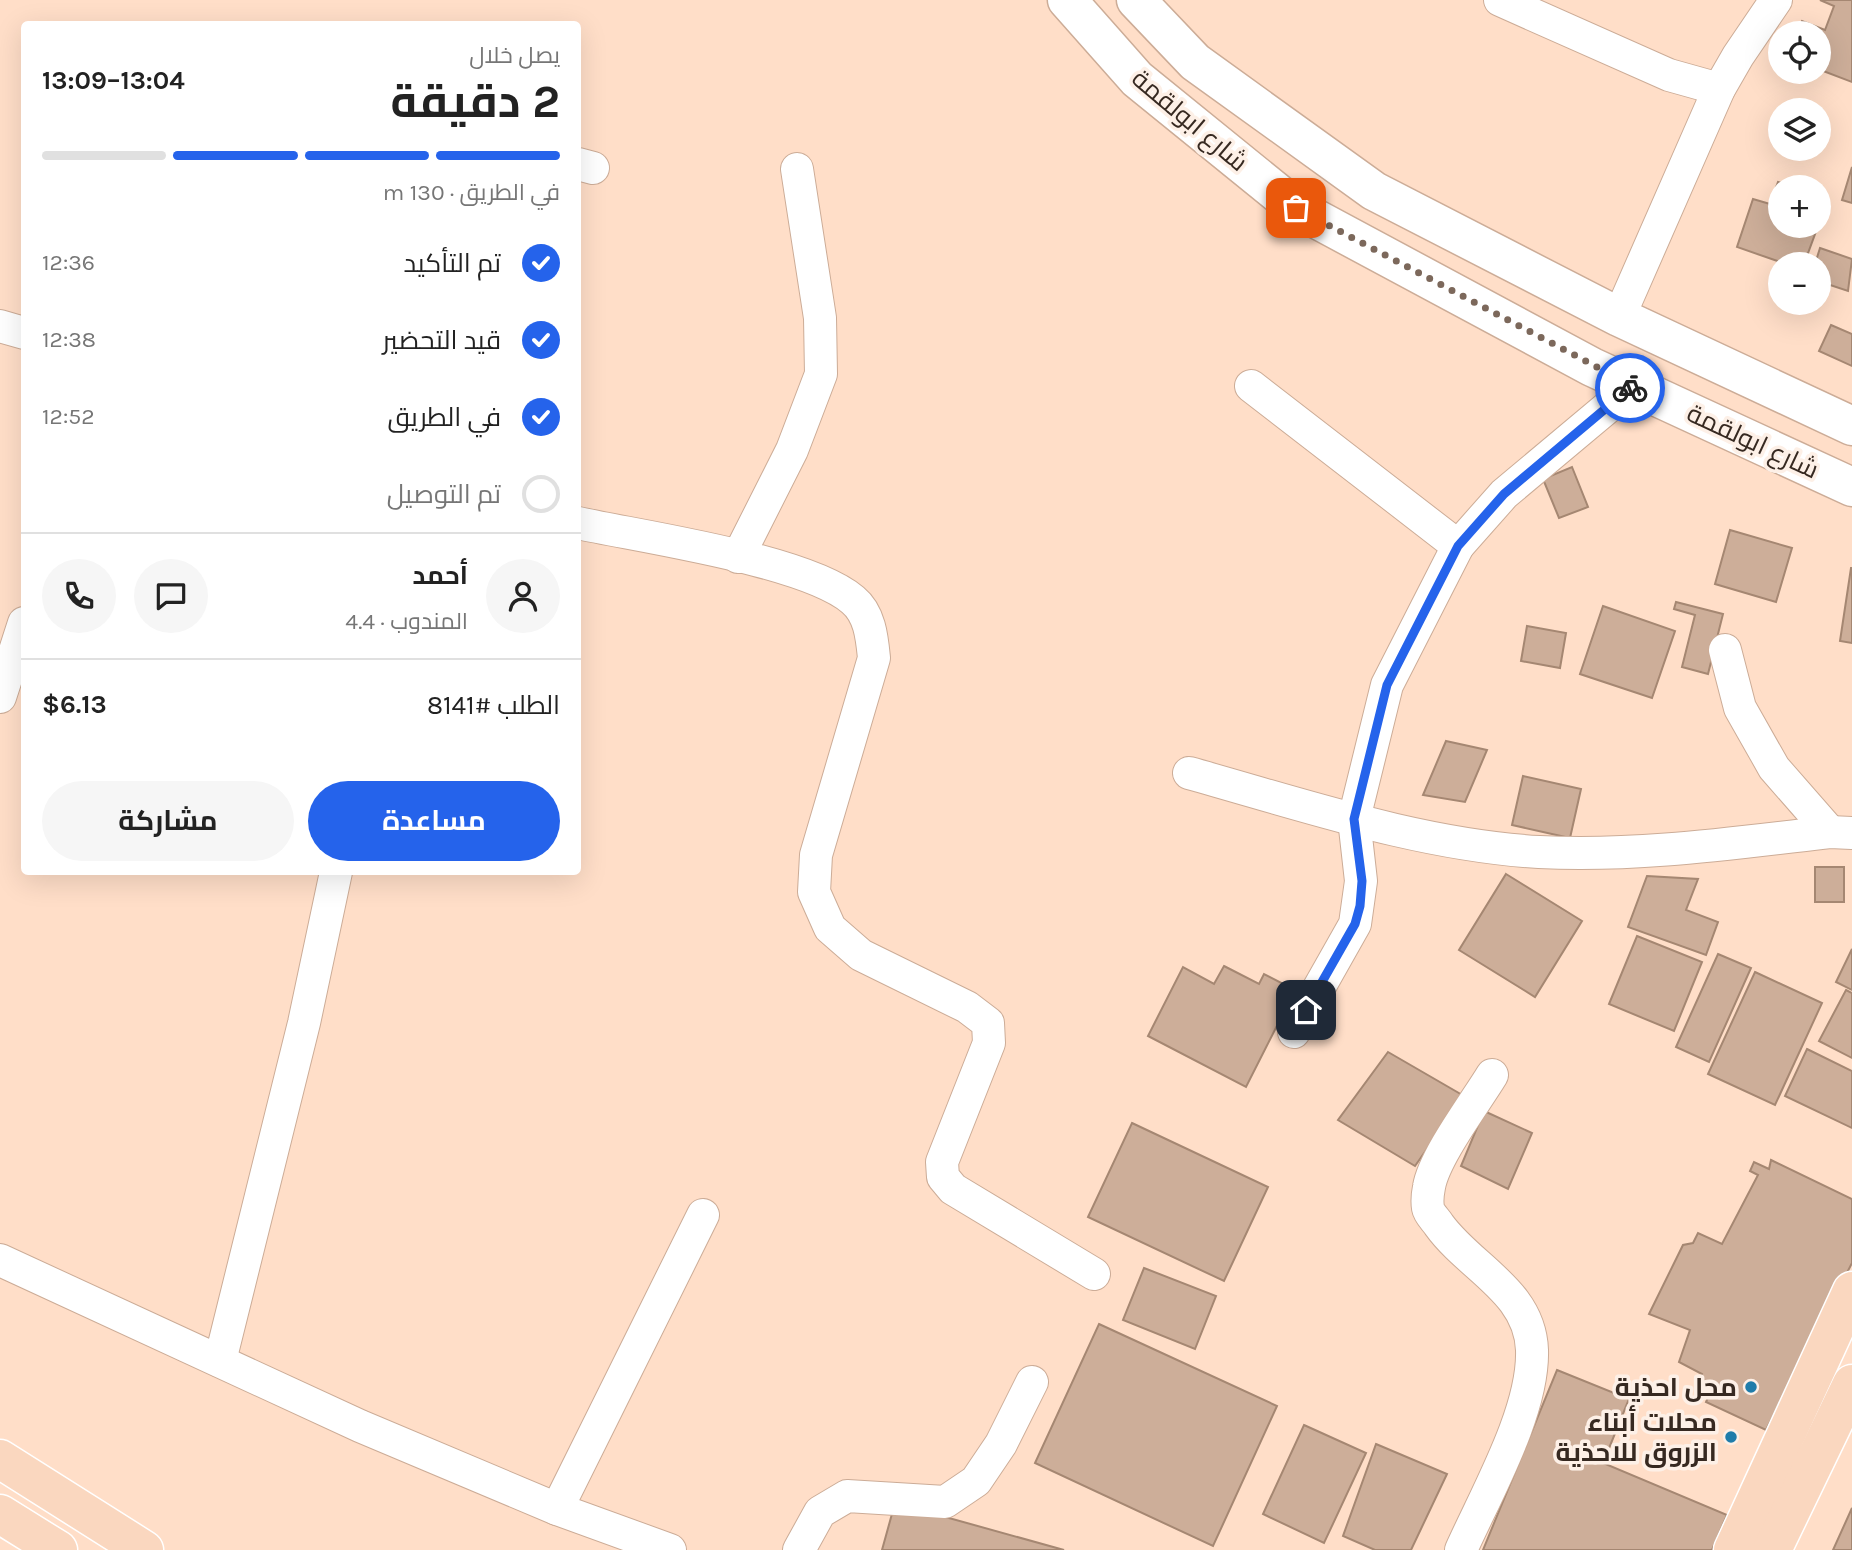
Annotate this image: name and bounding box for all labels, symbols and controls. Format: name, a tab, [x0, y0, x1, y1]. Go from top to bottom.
map controls	[1768, 21, 1831, 315]
button: locate	[1768, 21, 1831, 84]
text: يصل خلال	[469, 42, 560, 69]
street label: شارع ابولقمة	[1125, 63, 1254, 179]
text: 13:04–13:09	[42, 65, 185, 96]
text: 2 دقيقة	[390, 75, 560, 129]
button: layers	[1768, 98, 1831, 161]
button: +	[1768, 175, 1831, 238]
pin	[1266, 178, 1326, 238]
text: في الطريق · 130 m	[383, 179, 560, 206]
icon: bag	[1277, 189, 1315, 227]
icon: check	[522, 244, 560, 282]
text: تم التأكيد	[403, 248, 501, 279]
text: 12:36	[42, 249, 95, 276]
button: −	[1768, 252, 1831, 315]
icon: check	[522, 321, 560, 359]
text: قيد التحضير	[382, 325, 501, 356]
text: 12:38	[42, 326, 96, 353]
courier	[1595, 353, 1665, 423]
icon: bike	[1611, 369, 1649, 407]
street label: شارع ابولقمة	[1682, 397, 1824, 486]
icon: check	[522, 398, 560, 436]
text: في الطريق	[388, 402, 501, 433]
text: 12:52	[42, 403, 95, 430]
text: تم التوصيل	[387, 479, 501, 510]
button: phone	[42, 559, 116, 633]
button: chat	[134, 559, 208, 633]
button: person	[486, 559, 560, 633]
text: أحمد	[412, 560, 468, 591]
text: المندوب · 4.4	[345, 608, 468, 635]
text: $6.13	[42, 689, 107, 720]
text: الطلب #8141	[427, 690, 560, 721]
button: مشاركة	[42, 781, 294, 861]
button: مساعدة	[308, 781, 560, 861]
pin	[1276, 980, 1336, 1040]
icon: home	[1287, 991, 1325, 1029]
place label: محل احذية	[1615, 1372, 1737, 1403]
marker: محل احذية	[1743, 1379, 1759, 1395]
place label: محلات أبناء الزروق للاحذية	[1555, 1405, 1717, 1468]
marker: محلات أبناء الزروق للاحذية	[1723, 1429, 1739, 1445]

